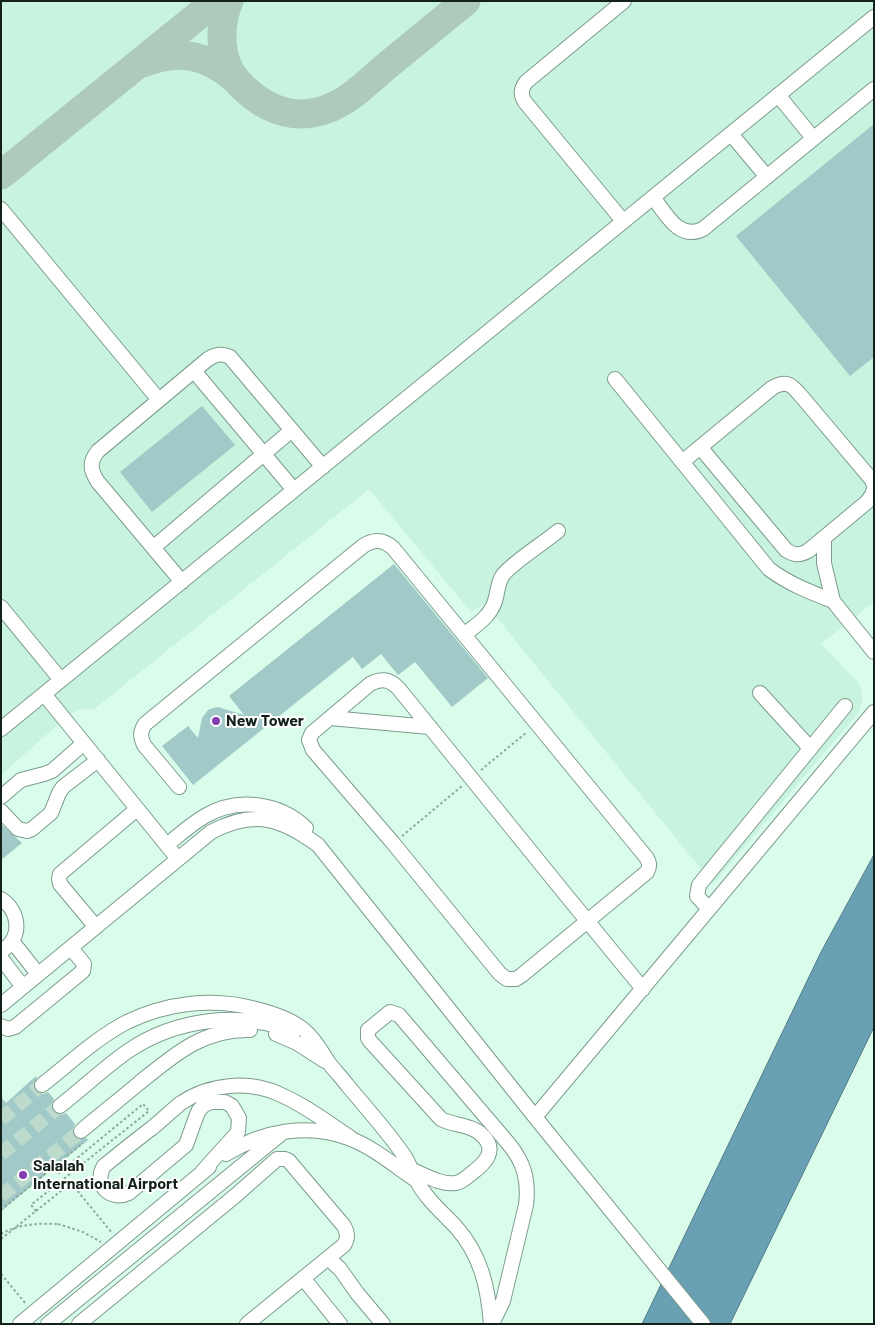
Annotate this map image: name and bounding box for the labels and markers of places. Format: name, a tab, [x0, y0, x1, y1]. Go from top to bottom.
place label: New Tower	[226, 711, 304, 731]
marker: New Tower	[210, 715, 222, 727]
place label: Salalah International Airport	[33, 1156, 178, 1194]
marker: Salalah International Airport	[17, 1169, 29, 1181]

